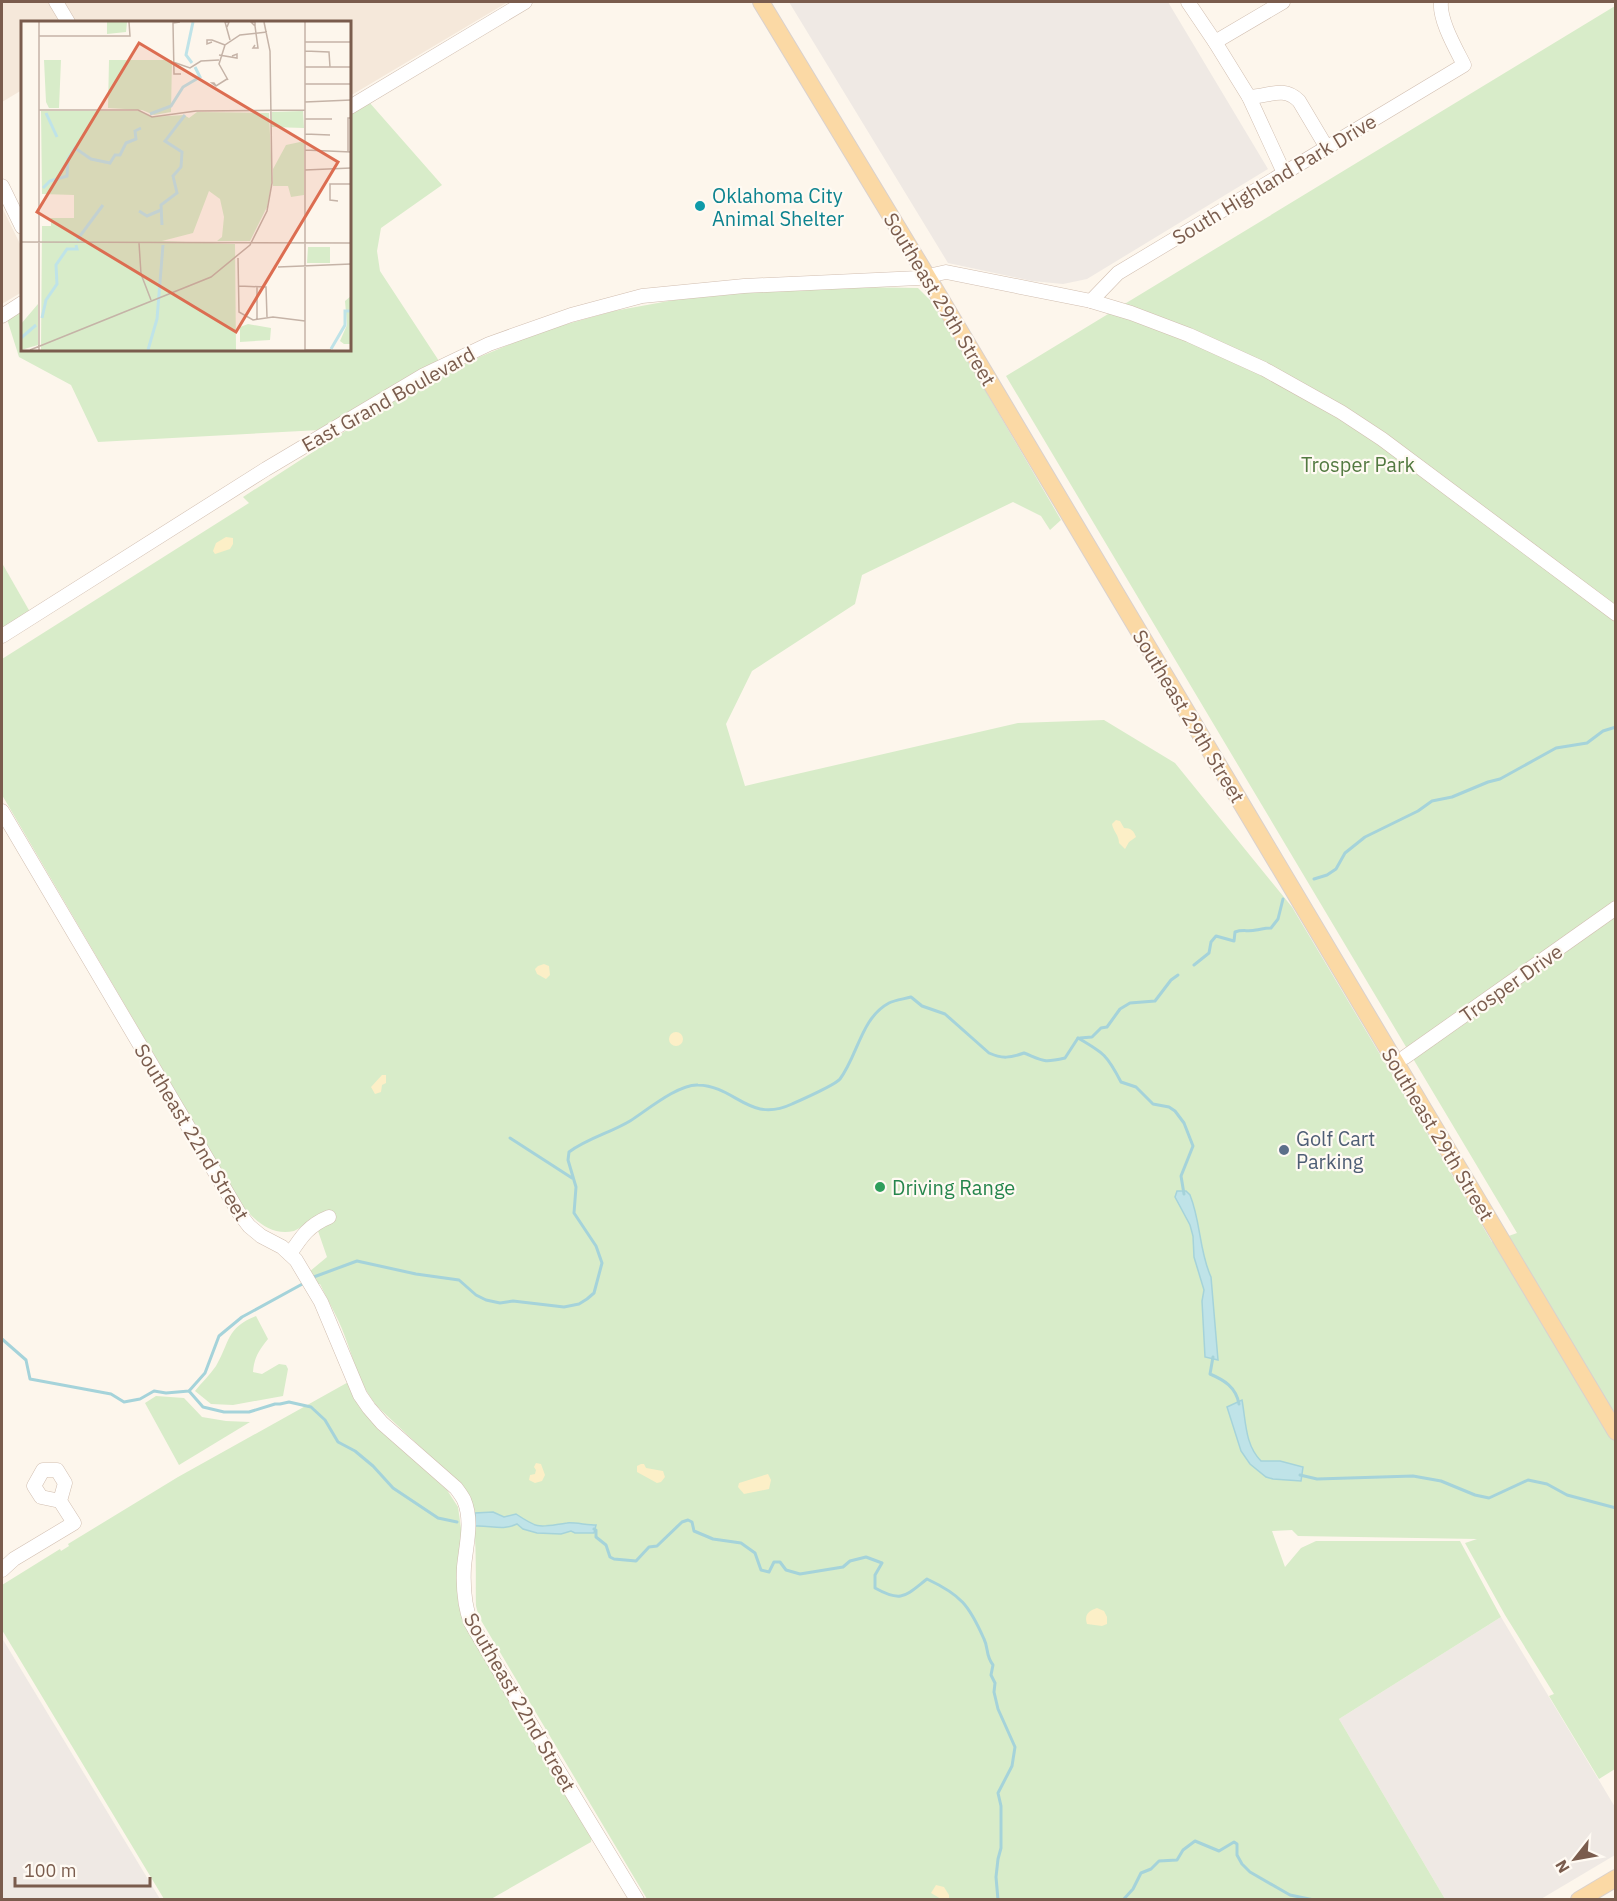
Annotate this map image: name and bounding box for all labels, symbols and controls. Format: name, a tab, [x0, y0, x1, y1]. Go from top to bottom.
inset map	[21, 21, 351, 351]
street label: South Highland Park Drive	[1167, 107, 1381, 251]
place label: Oklahoma City Animal Shelter	[712, 182, 844, 232]
marker: Oklahoma City Animal Shelter	[693, 199, 707, 213]
street label: Southeast 29th Street	[878, 207, 1002, 391]
street label: East Grand Boulevard	[297, 340, 479, 458]
park label: Trosper Park	[1301, 451, 1415, 478]
street label: Southeast 29th Street	[1127, 624, 1251, 808]
street label: Trosper Drive	[1454, 938, 1568, 1028]
street label: Southeast 22nd Street	[128, 1038, 256, 1226]
street label: Southeast 29th Street	[1376, 1042, 1500, 1226]
place label: Golf Cart Parking	[1296, 1125, 1375, 1175]
marker: Golf Cart Parking	[1277, 1143, 1291, 1157]
place label: Driving Range	[892, 1174, 1015, 1201]
marker: Driving Range	[873, 1180, 887, 1194]
street label: Southeast 22nd Street	[458, 1608, 582, 1796]
north arrow	[1545, 1829, 1605, 1889]
scale bar	[15, 1850, 150, 1888]
text: N	[1551, 1857, 1574, 1877]
text: 100 m	[24, 1859, 76, 1882]

